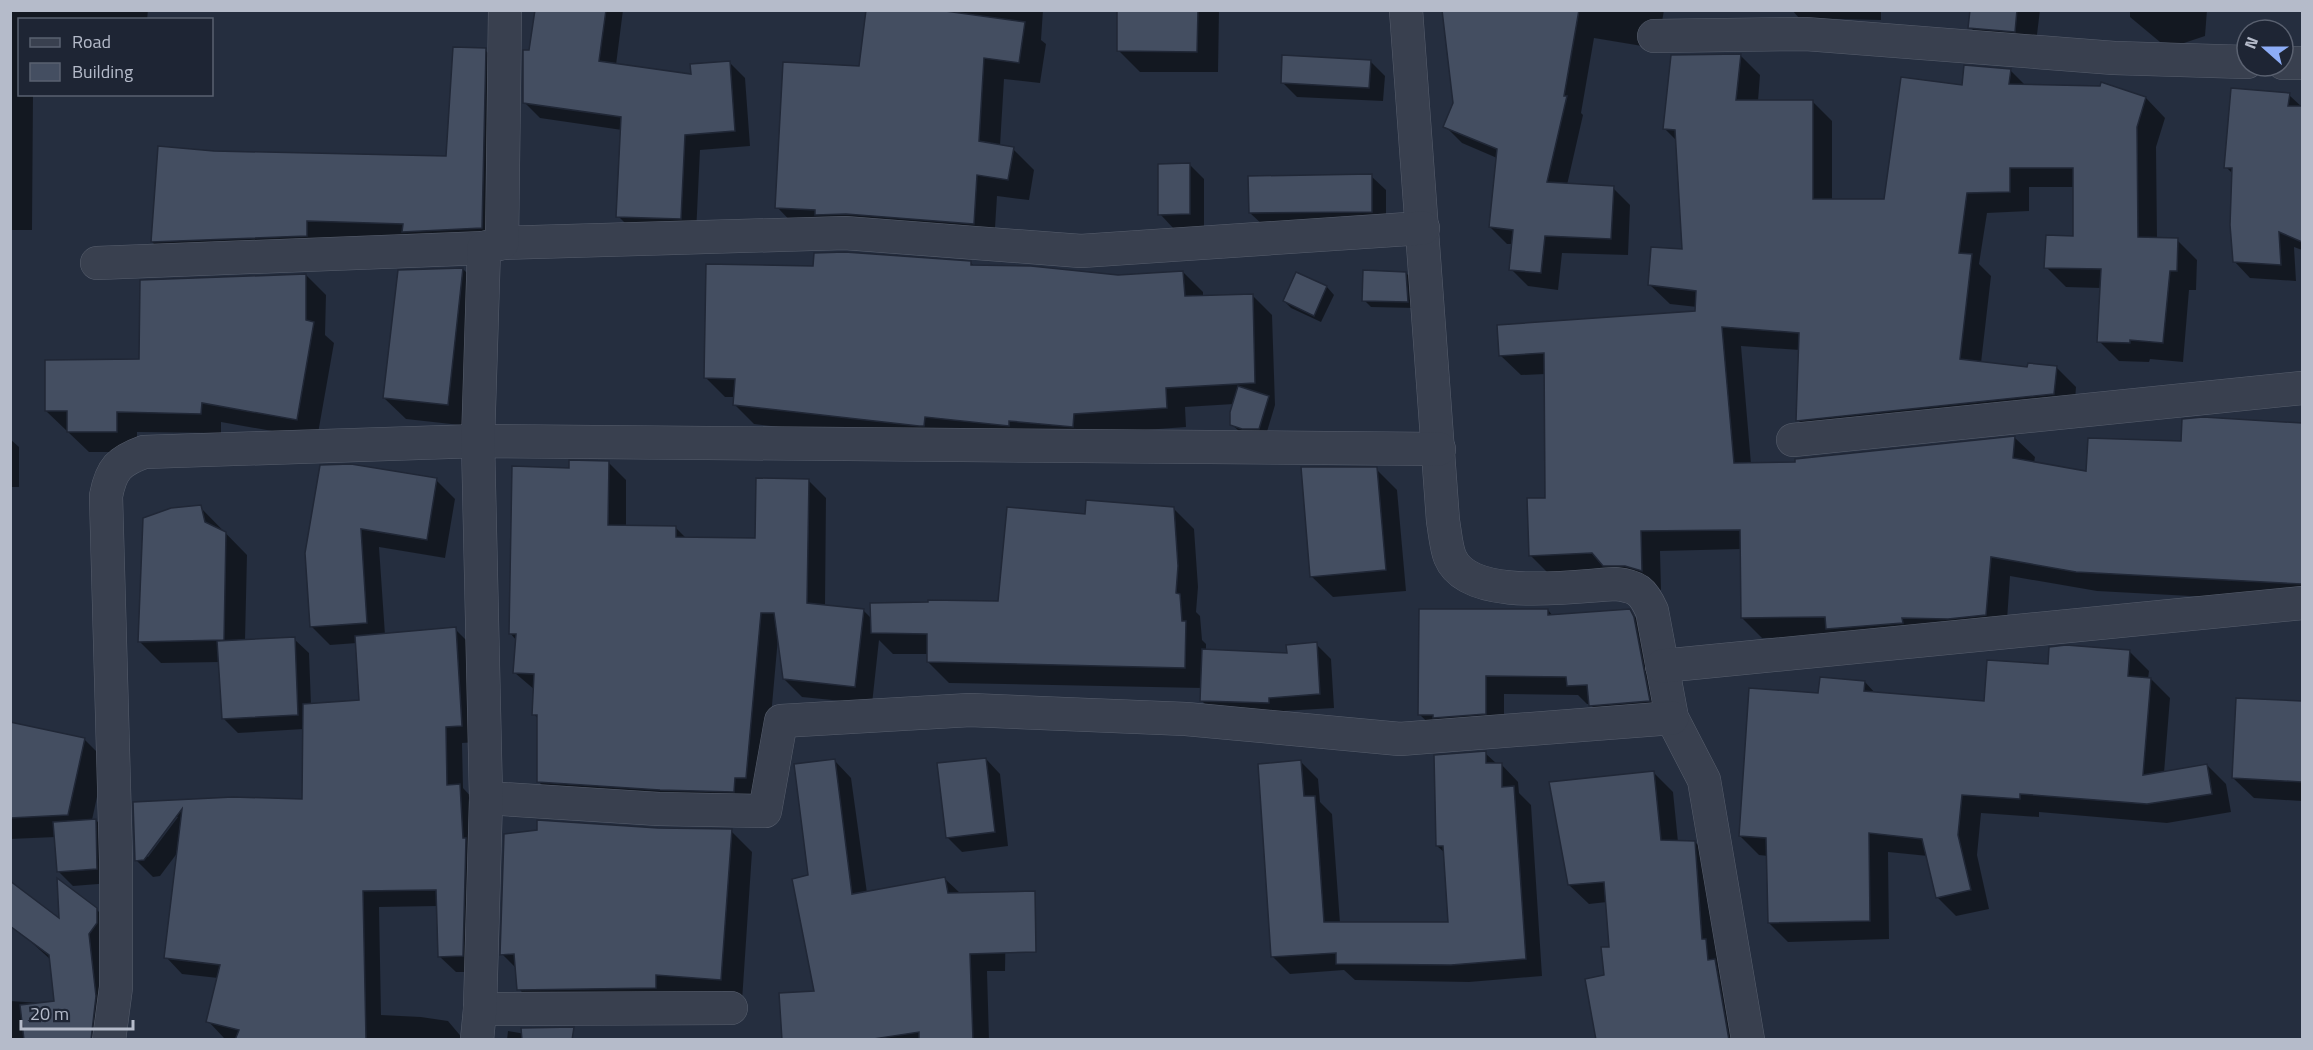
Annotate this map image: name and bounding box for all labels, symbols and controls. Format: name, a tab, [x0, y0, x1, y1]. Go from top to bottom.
legend	[18, 18, 213, 96]
north arrow	[2235, 18, 2295, 78]
text: Road	[72, 28, 111, 55]
text: N	[2238, 33, 2264, 52]
text: Building	[72, 58, 133, 85]
scale bar	[21, 993, 134, 1031]
text: 20 m	[30, 1000, 69, 1027]

